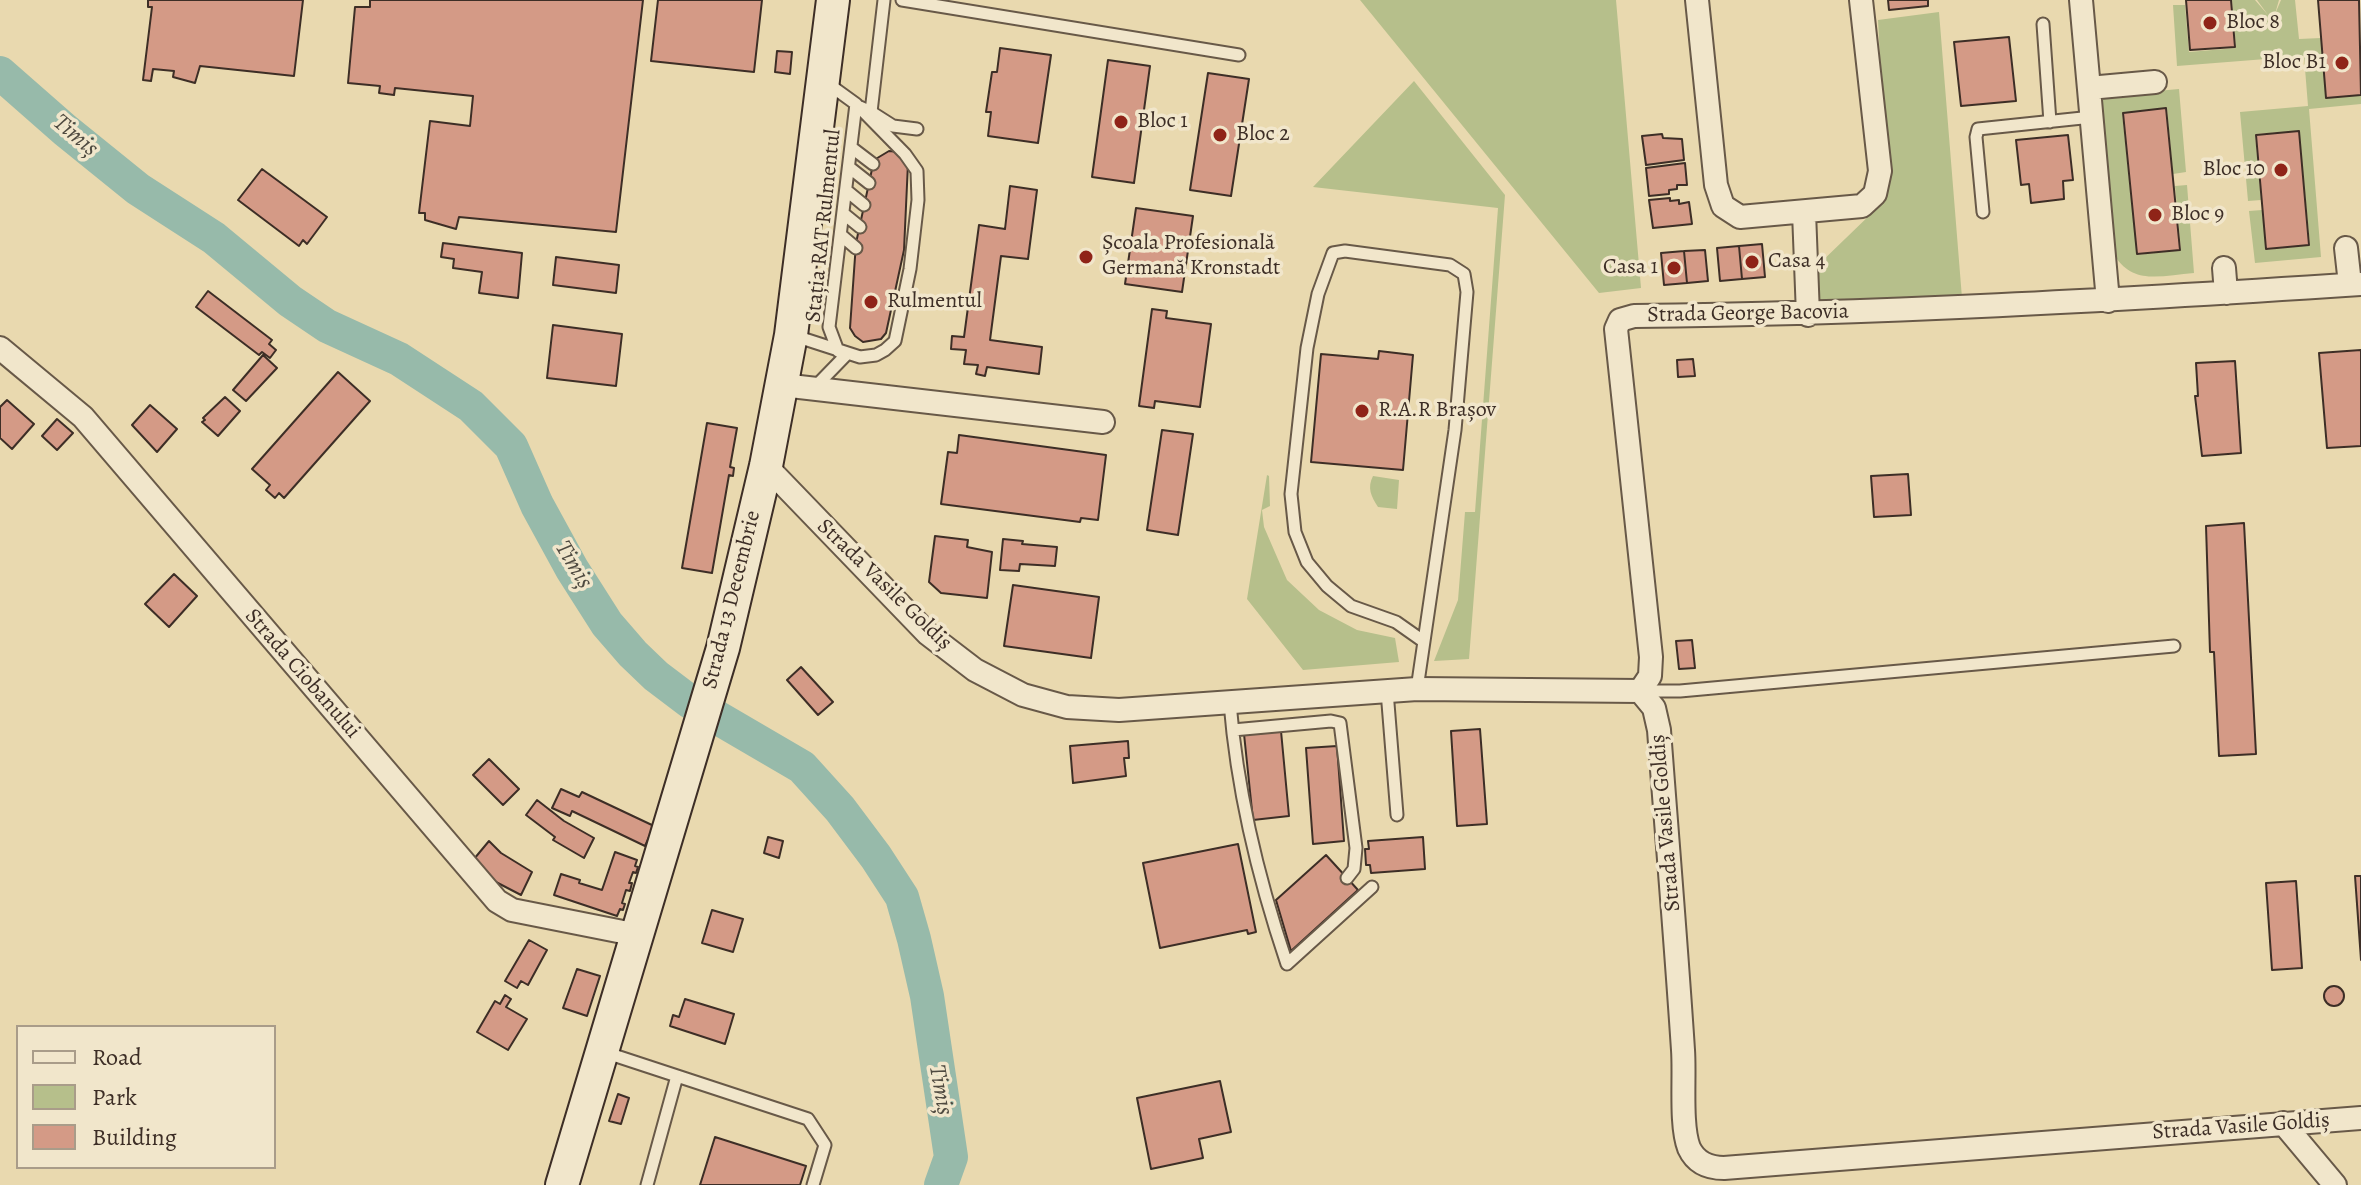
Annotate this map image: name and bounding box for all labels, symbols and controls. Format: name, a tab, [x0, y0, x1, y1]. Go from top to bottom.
place label: Bloc 8	[2226, 10, 2280, 36]
marker: Bloc 8	[2201, 14, 2219, 32]
place label: Bloc B1	[2262, 50, 2326, 76]
marker: Bloc B1	[2333, 54, 2351, 72]
water label: Timiș	[46, 109, 104, 163]
place label: Bloc 1	[1137, 109, 1188, 135]
marker: Bloc 1	[1112, 113, 1130, 131]
place label: Bloc 2	[1236, 122, 1290, 148]
marker: Bloc 2	[1211, 126, 1229, 144]
street label: Stația RAT Rulmentul	[801, 128, 847, 324]
place label: Bloc 10	[2203, 157, 2265, 183]
marker: Bloc 10	[2272, 161, 2290, 179]
place label: Bloc 9	[2171, 202, 2224, 228]
marker: Bloc 9	[2146, 206, 2164, 224]
place label: Școala Profesională Germană Kronstadt	[1102, 231, 1280, 282]
marker: Școala Profesională Germană Kronstadt	[1077, 248, 1095, 266]
place label: Casa 4	[1768, 249, 1825, 275]
marker: Casa 4	[1743, 253, 1761, 271]
place label: Casa 1	[1603, 255, 1658, 281]
marker: Casa 1	[1665, 259, 1683, 277]
place label: Rulmentul	[887, 289, 982, 315]
marker: Rulmentul	[862, 293, 880, 311]
street label: Strada George Bacovia	[1647, 299, 1849, 329]
place label: R.A.R Brașov	[1378, 398, 1496, 424]
marker: R.A.R Brașov	[1353, 402, 1371, 420]
street label: Strada 13 Decembrie	[697, 508, 767, 692]
street label: Strada Vasile Goldiș	[811, 514, 957, 656]
water label: Timiș	[548, 536, 598, 594]
street label: Strada Ciobanului	[239, 604, 365, 744]
street label: Strada Vasile Goldiș	[1645, 733, 1687, 913]
legend	[16, 1025, 276, 1169]
text: Road	[92, 1041, 142, 1073]
water label: Timiș	[921, 1063, 959, 1117]
text: Park	[92, 1081, 137, 1113]
street label: Strada Vasile Goldiș	[2151, 1108, 2331, 1146]
text: Building	[92, 1121, 177, 1153]

